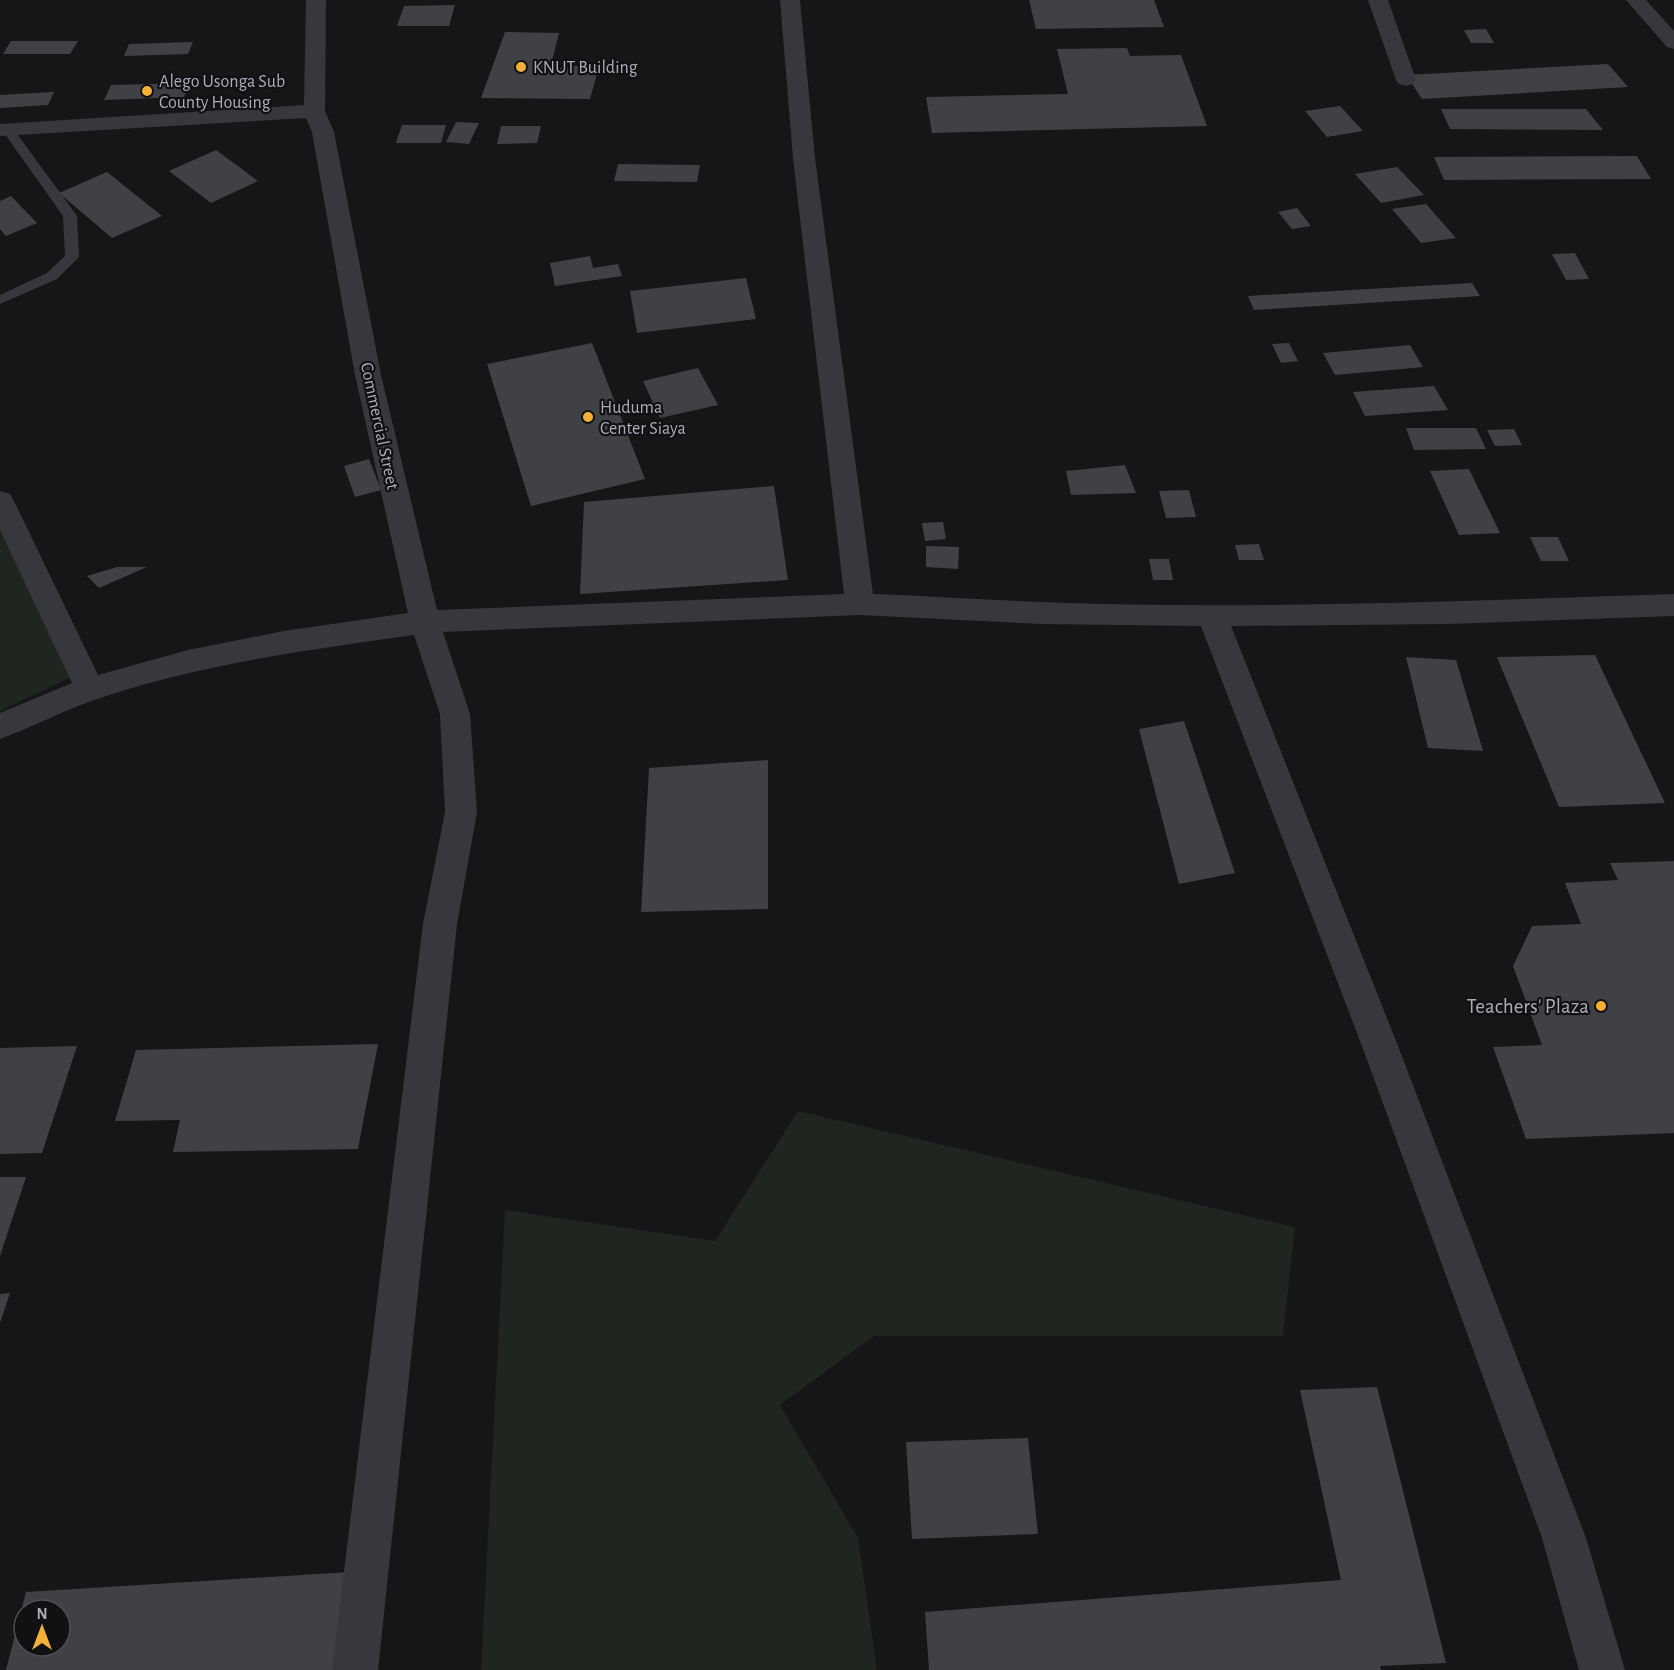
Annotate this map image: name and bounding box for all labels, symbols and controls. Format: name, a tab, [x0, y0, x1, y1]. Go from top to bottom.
place label: KNUT Building	[533, 59, 638, 77]
marker: KNUT Building	[514, 60, 528, 74]
place label: Alego Usonga Sub County Housing	[159, 73, 285, 112]
marker: Alego Usonga Sub County Housing	[140, 84, 154, 98]
street label: Commercial Street	[357, 361, 401, 492]
place label: Huduma Center Siaya	[600, 399, 686, 438]
marker: Huduma Center Siaya	[581, 410, 595, 424]
place label: Teachers' Plaza	[1466, 996, 1589, 1017]
marker: Teachers' Plaza	[1594, 999, 1608, 1013]
north arrow	[12, 1598, 72, 1658]
text: N	[36, 1606, 48, 1622]

